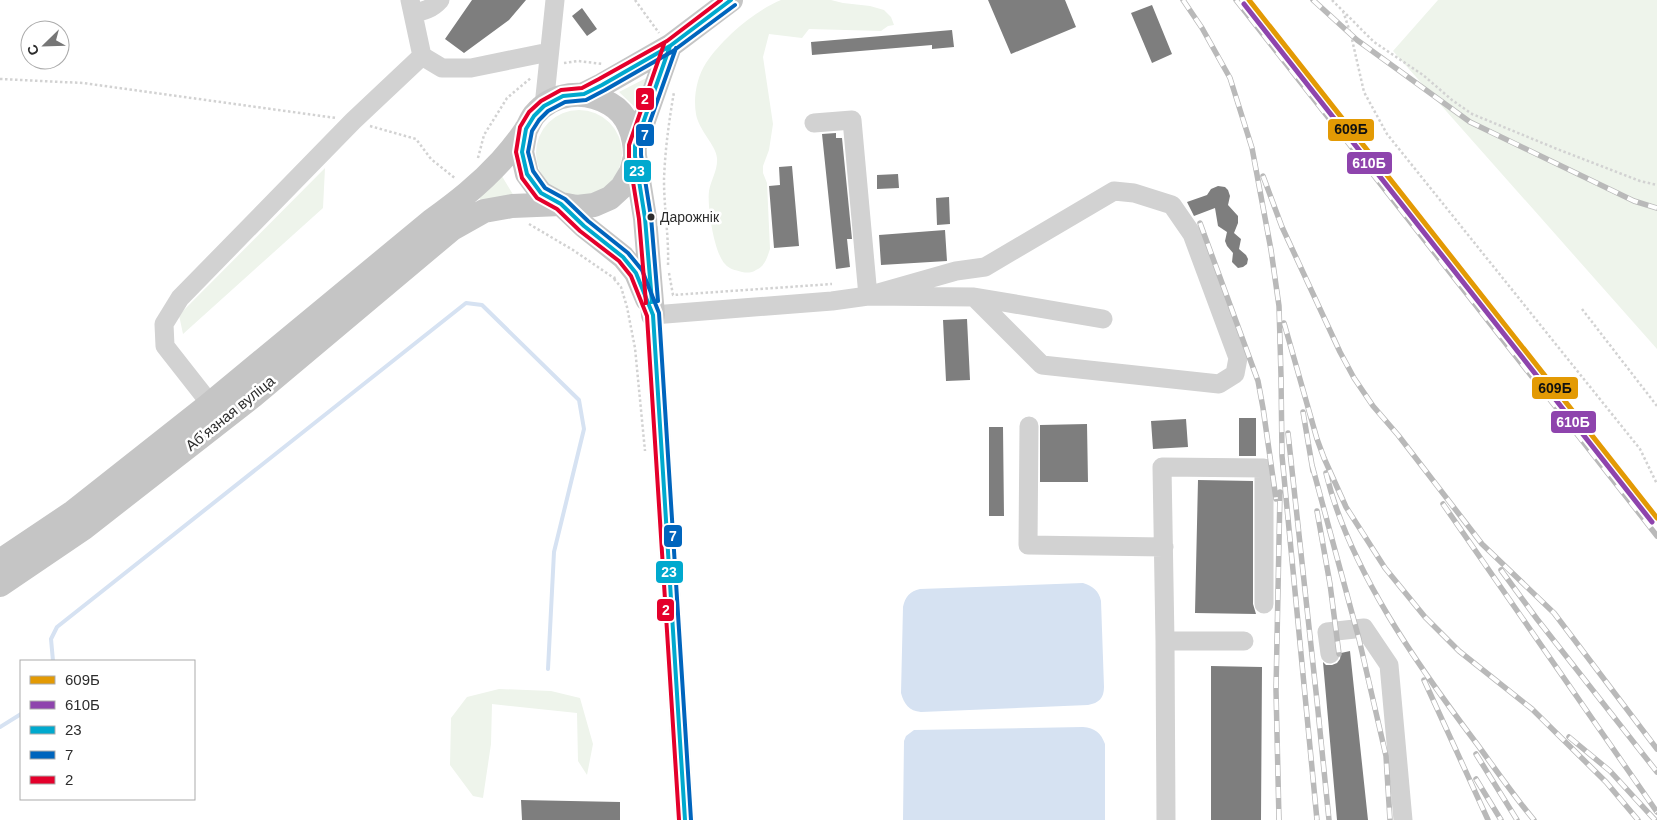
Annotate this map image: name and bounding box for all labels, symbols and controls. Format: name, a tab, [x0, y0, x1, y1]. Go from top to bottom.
north arrow	[20, 20, 70, 70]
text: С	[24, 42, 42, 58]
line badge: 2	[635, 87, 655, 111]
text: 2	[641, 91, 649, 107]
line badge: 609Б	[1327, 118, 1375, 142]
text: 609Б	[1334, 121, 1368, 137]
line badge: 7	[635, 123, 655, 147]
text: 7	[641, 127, 649, 143]
line badge: 610Б	[1346, 151, 1393, 175]
text: 610Б	[1352, 155, 1386, 171]
line badge: 23	[623, 159, 652, 183]
text: 23	[629, 163, 645, 179]
place label: Дарожнік	[660, 209, 720, 225]
marker: Дарожнік	[646, 212, 656, 222]
street label: Абʼязная вуліца	[182, 371, 278, 454]
line badge: 609Б	[1531, 376, 1579, 400]
text: 609Б	[1538, 380, 1572, 396]
line badge: 610Б	[1550, 410, 1597, 434]
text: 610Б	[1556, 414, 1590, 430]
line badge: 7	[663, 524, 683, 548]
text: 7	[669, 528, 677, 544]
line badge: 23	[655, 560, 684, 584]
text: 23	[661, 564, 677, 580]
line badge: 2	[656, 598, 675, 622]
text: 2	[662, 602, 670, 618]
legend	[20, 660, 195, 800]
text: 609Б	[65, 671, 100, 688]
text: 610Б	[65, 696, 100, 713]
text: 23	[65, 721, 82, 738]
text: 7	[65, 746, 73, 763]
text: 2	[65, 771, 73, 788]

